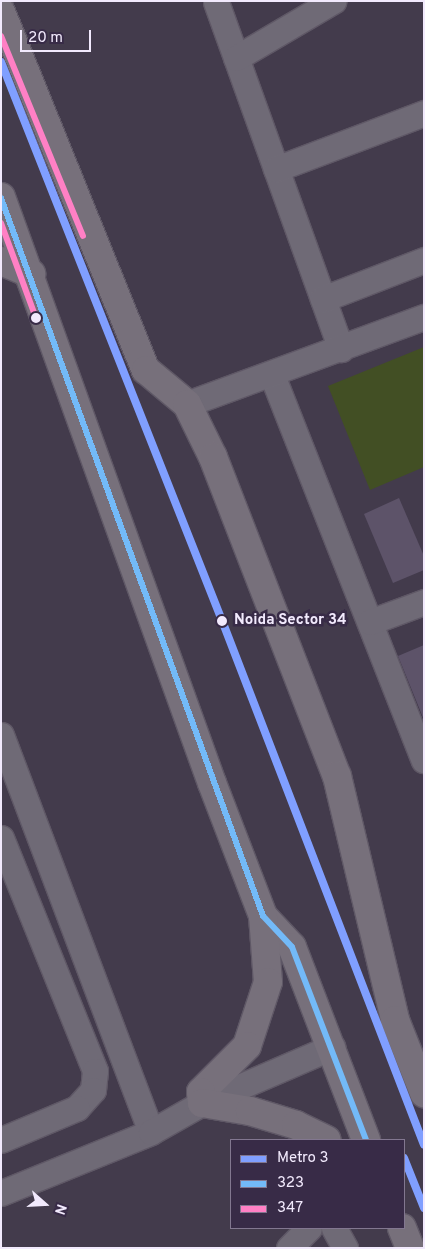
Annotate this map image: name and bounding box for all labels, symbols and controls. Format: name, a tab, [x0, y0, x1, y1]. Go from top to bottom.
scale bar	[22, 20, 94, 52]
text: 20 m	[28, 29, 63, 48]
unlabelled marker	[31, 313, 41, 323]
marker: Noida Sector 34	[213, 612, 231, 630]
place label: Noida Sector 34	[234, 612, 347, 630]
legend	[230, 1139, 405, 1229]
text: Metro 3	[277, 1149, 328, 1168]
text: 323	[277, 1174, 304, 1193]
north arrow	[20, 1179, 70, 1229]
text: 347	[277, 1199, 303, 1218]
text: N	[50, 1202, 69, 1217]

